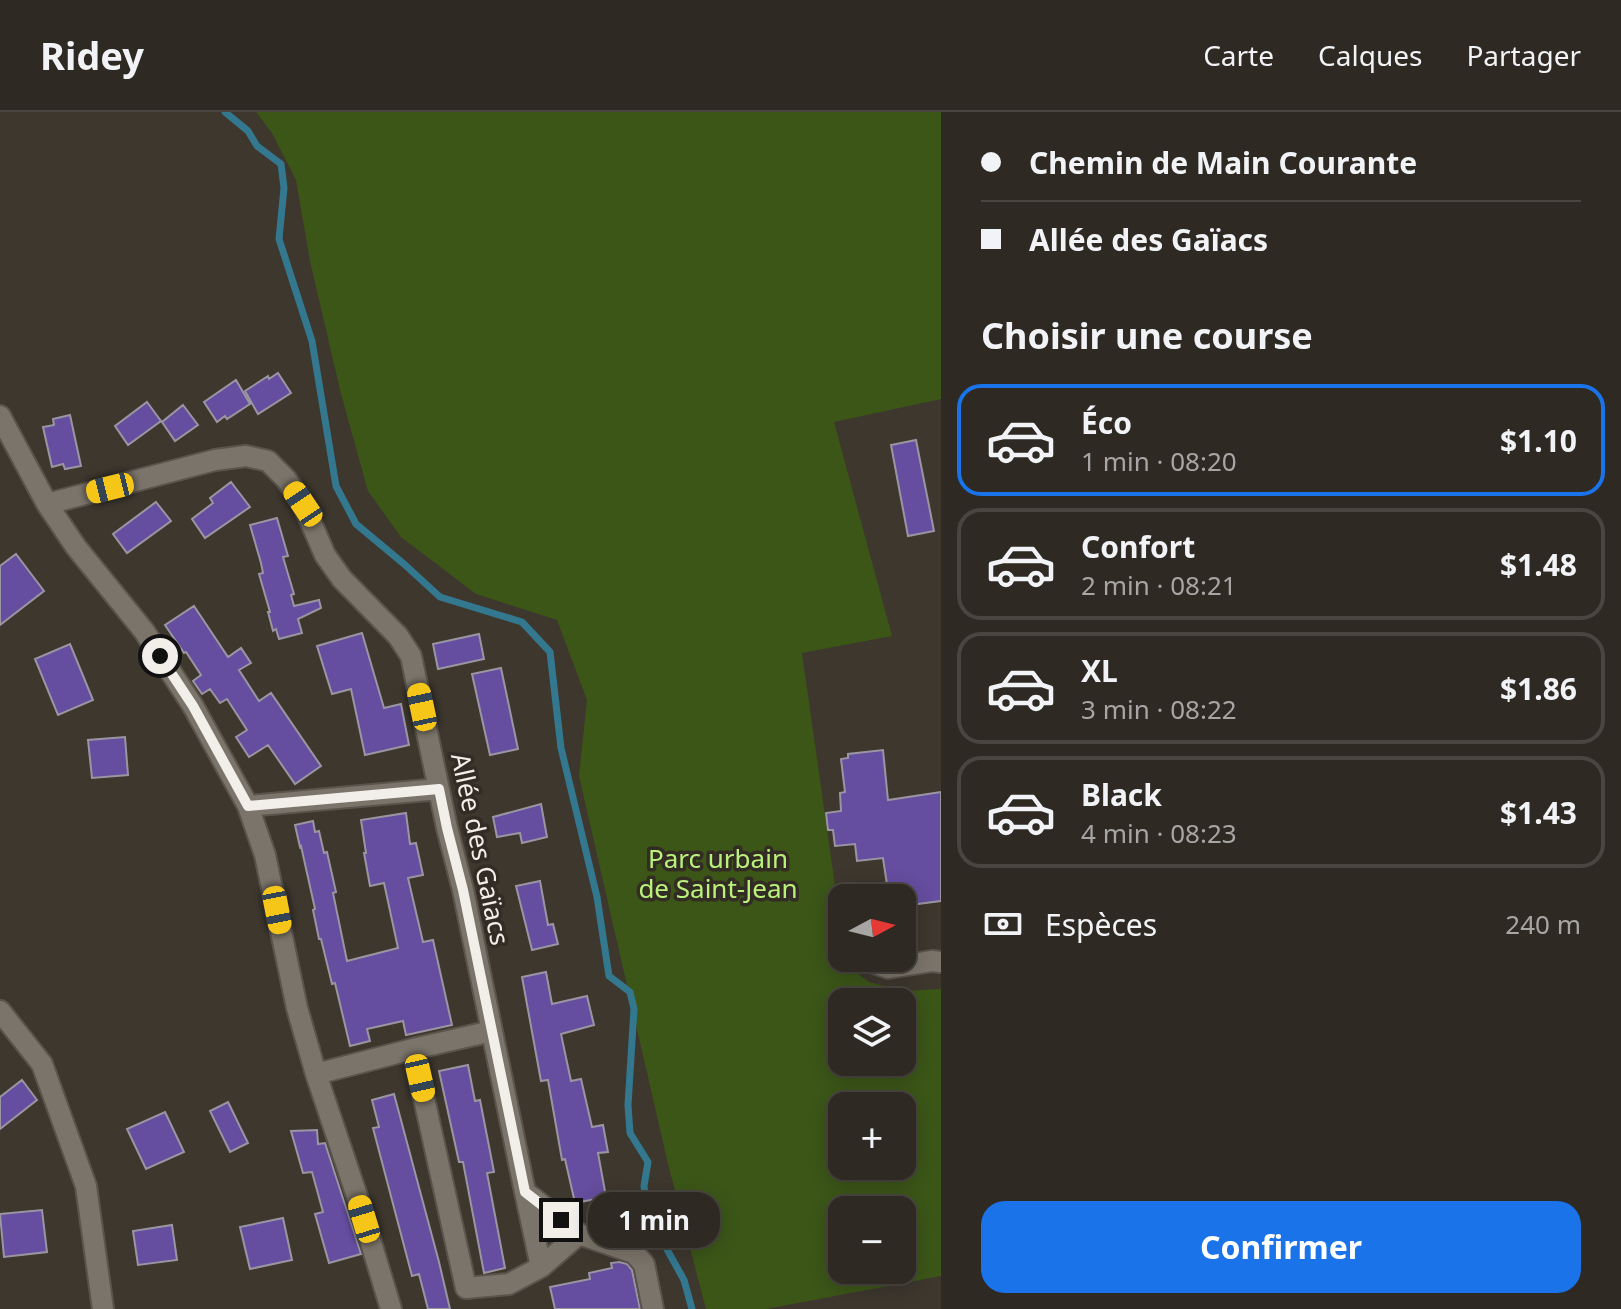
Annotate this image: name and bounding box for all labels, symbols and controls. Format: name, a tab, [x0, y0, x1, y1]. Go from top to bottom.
text: Ridey	[40, 29, 144, 81]
text: Carte	[1203, 36, 1274, 74]
text: Calques	[1318, 36, 1422, 74]
text: Partager	[1466, 36, 1581, 74]
text: Chemin de Main Courante	[1029, 142, 1417, 183]
text: Allée des Gaïacs	[1029, 219, 1268, 260]
text: Choisir une course	[981, 311, 1313, 360]
text: Éco	[1081, 402, 1132, 443]
icon: car	[985, 404, 1057, 476]
text: $1.10	[1500, 420, 1577, 461]
text: 1 min · 08:20	[1081, 443, 1237, 479]
car	[84, 471, 136, 505]
car	[280, 477, 326, 531]
text: Confort	[1081, 526, 1195, 567]
icon: car	[985, 528, 1057, 600]
text: $1.48	[1500, 544, 1577, 585]
text: 2 min · 08:21	[1081, 567, 1237, 603]
route start	[142, 638, 178, 674]
text: XL	[1081, 650, 1118, 691]
icon: car	[985, 652, 1057, 724]
text: $1.86	[1500, 668, 1577, 709]
car	[405, 681, 439, 733]
text: 3 min · 08:22	[1081, 691, 1237, 727]
street label: Allée des Gaïacs	[443, 749, 519, 948]
text: Black	[1081, 774, 1162, 815]
icon: car	[985, 776, 1057, 848]
text: $1.43	[1500, 792, 1577, 833]
text: 4 min · 08:23	[1081, 815, 1237, 851]
park label: Parc urbain de Saint-Jean	[638, 840, 798, 906]
car	[261, 884, 293, 936]
north arrow	[828, 884, 916, 972]
map controls	[828, 884, 916, 1284]
icon: cash	[981, 902, 1025, 946]
text: Espèces	[1045, 904, 1157, 945]
text: 240 m	[1505, 906, 1581, 942]
button: layers	[828, 988, 916, 1076]
car	[403, 1052, 437, 1104]
button: +	[828, 1092, 916, 1180]
callout: 1 min	[589, 1192, 721, 1248]
car	[346, 1193, 382, 1245]
button: −	[828, 1196, 916, 1284]
button: Confirmer	[981, 1201, 1581, 1293]
route end	[543, 1202, 579, 1238]
text: 1 min	[618, 1202, 690, 1238]

